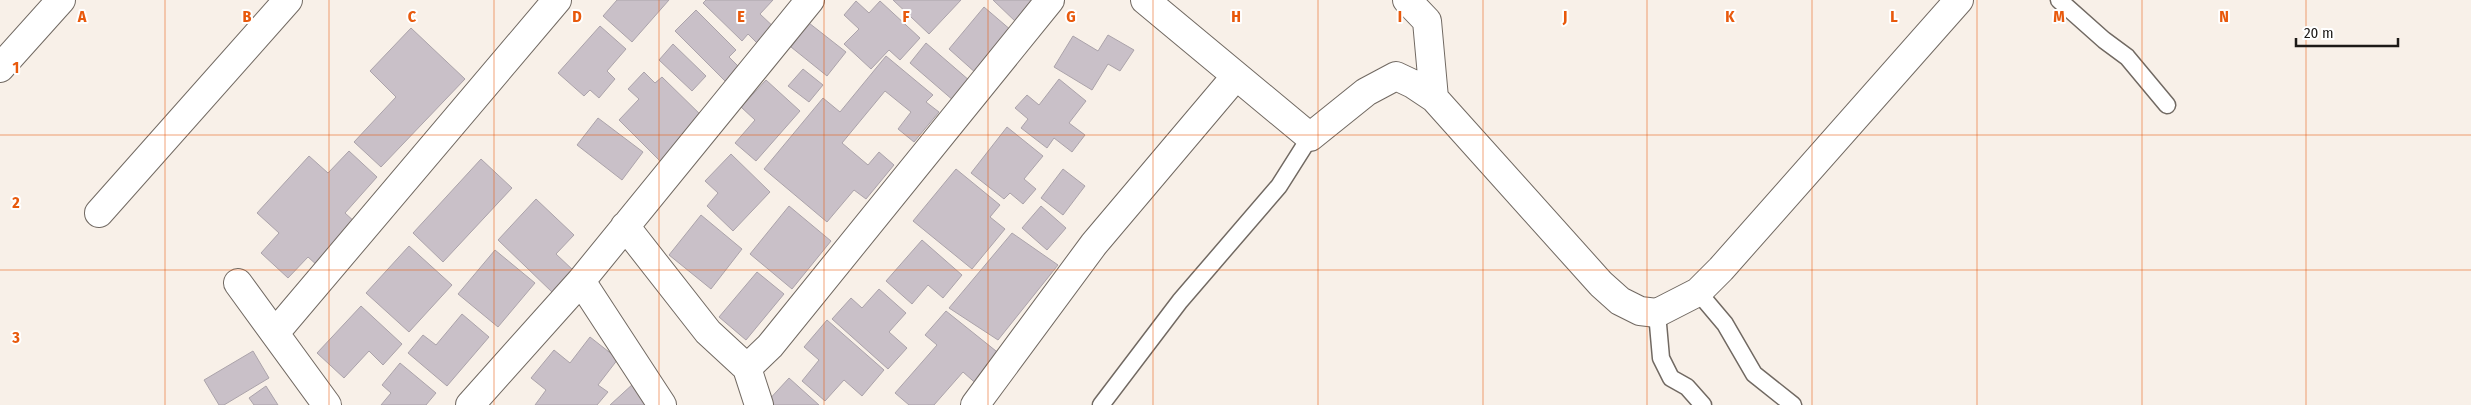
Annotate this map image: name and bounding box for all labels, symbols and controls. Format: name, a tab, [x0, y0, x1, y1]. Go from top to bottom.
text: A	[77, 7, 87, 26]
text: B	[243, 7, 252, 26]
text: C	[408, 7, 417, 26]
text: D	[572, 7, 582, 26]
text: E	[737, 7, 745, 26]
text: F	[902, 7, 910, 26]
text: G	[1066, 7, 1076, 26]
text: H	[1231, 7, 1241, 26]
text: I	[1398, 7, 1402, 26]
text: J	[1562, 7, 1567, 26]
text: K	[1725, 7, 1735, 26]
text: L	[1890, 7, 1898, 26]
text: M	[2053, 7, 2065, 26]
text: N	[2219, 7, 2229, 26]
scale bar	[2296, 15, 2398, 47]
text: 20 m	[2304, 24, 2334, 42]
text: 1	[13, 58, 19, 77]
text: 2	[11, 193, 20, 212]
text: 3	[11, 328, 20, 347]

